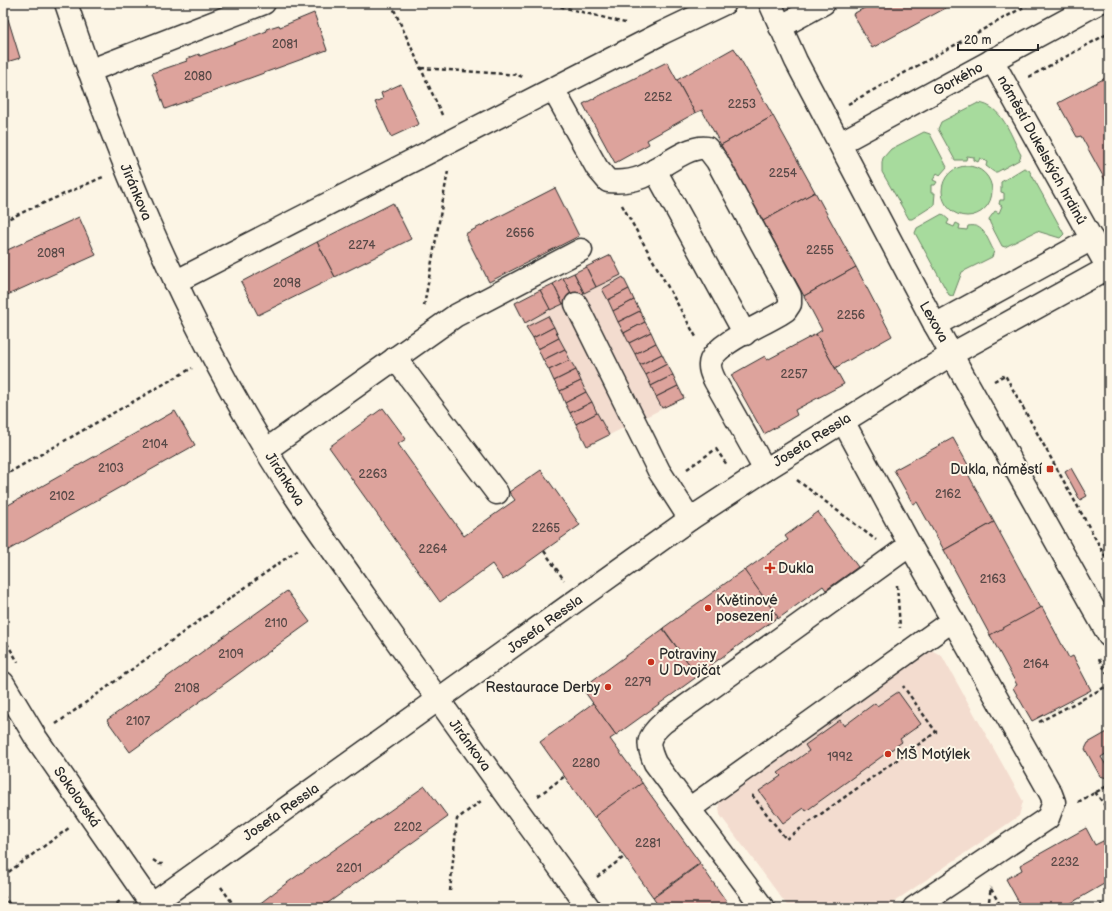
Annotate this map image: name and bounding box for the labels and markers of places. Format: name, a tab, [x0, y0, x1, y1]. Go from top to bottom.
place label: Dukla, náměstí	[950, 461, 1043, 478]
marker: Dukla, náměstí	[1045, 464, 1055, 474]
place label: Dukla	[778, 560, 814, 577]
marker: Dukla	[765, 563, 775, 573]
place label: Květinové posezení	[716, 592, 778, 625]
marker: Květinové posezení	[703, 603, 713, 613]
place label: Potraviny U Dvojčat	[659, 646, 721, 679]
marker: Potraviny U Dvojčat	[646, 657, 656, 667]
place label: Restaurace Derby	[486, 679, 601, 696]
marker: Restaurace Derby	[603, 682, 613, 692]
place label: MŠ Motýlek	[896, 745, 970, 763]
marker: MŠ Motýlek	[883, 749, 893, 759]

